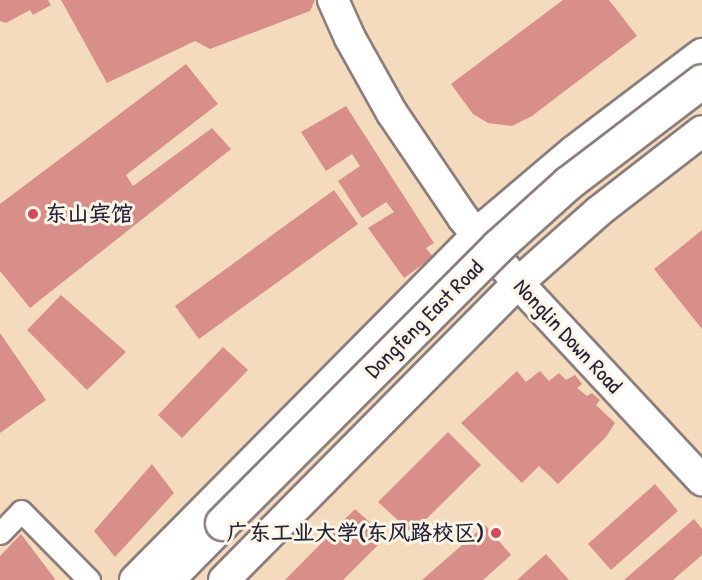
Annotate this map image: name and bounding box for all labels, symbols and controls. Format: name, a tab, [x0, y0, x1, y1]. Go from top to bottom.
place label: 东山宾馆	[45, 201, 133, 227]
marker: 东山宾馆	[26, 207, 40, 221]
street label: Dongfeng East Road	[360, 255, 488, 383]
street label: Nonglin Down Road	[508, 273, 628, 399]
place label: 广东工业大学(东风路校区)	[227, 520, 484, 546]
marker: 广东工业大学(东风路校区)	[489, 526, 503, 540]

